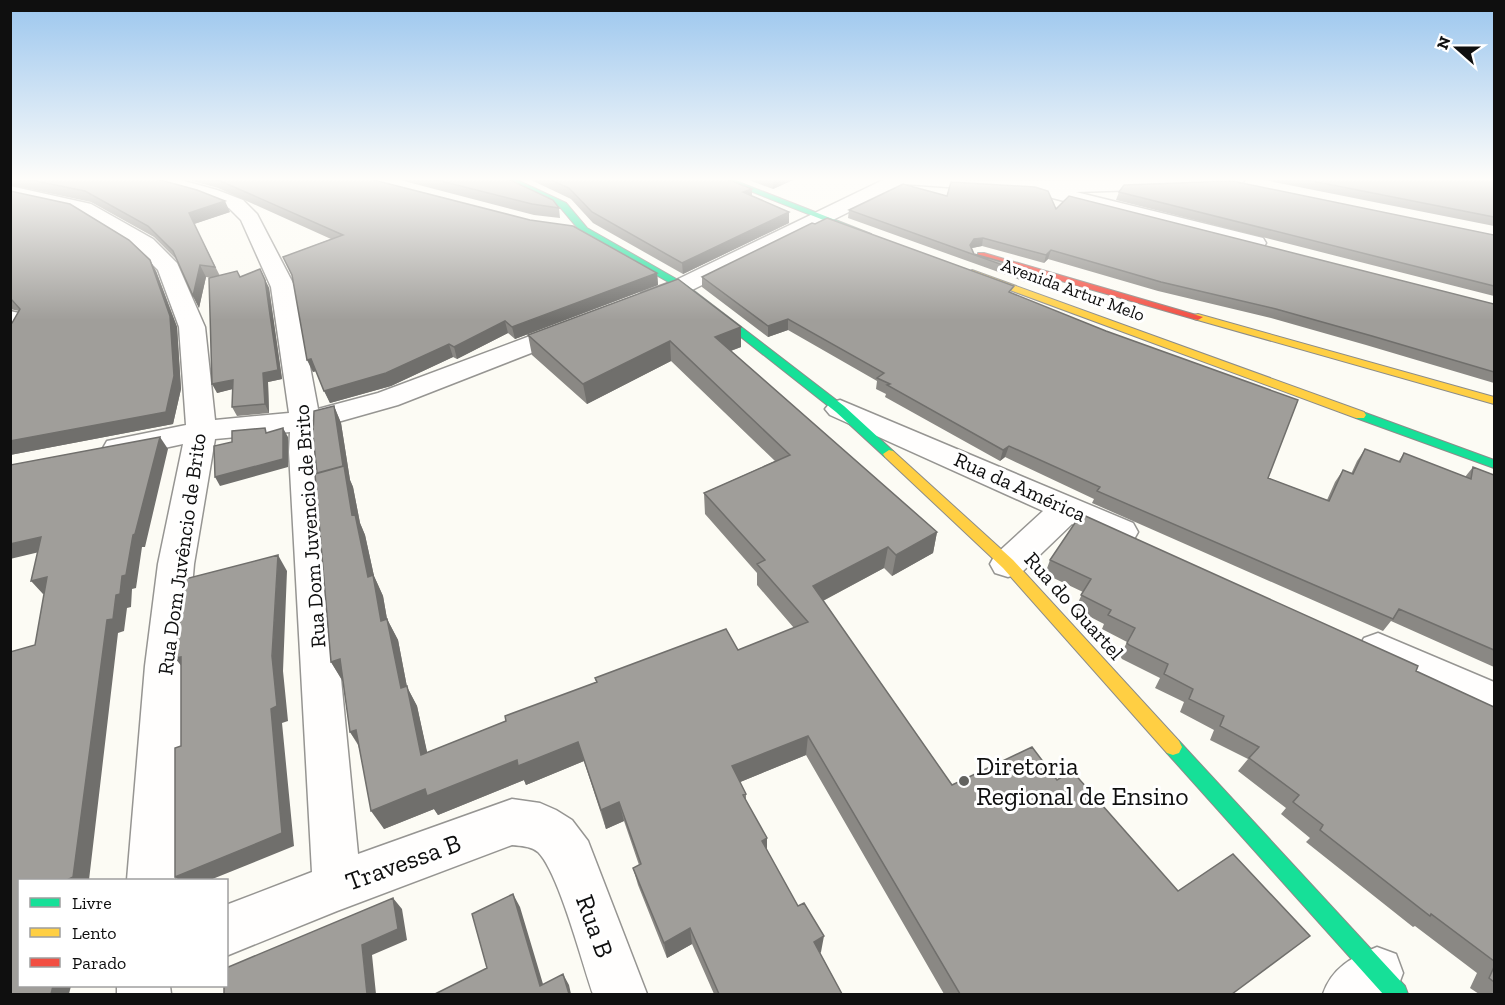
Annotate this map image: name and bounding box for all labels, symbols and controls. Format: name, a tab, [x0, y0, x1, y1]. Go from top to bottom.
north arrow	[1427, 18, 1487, 78]
text: N	[1432, 34, 1455, 52]
street label: Avenida Artur Melo	[998, 254, 1148, 326]
street label: Rua Dom Juvencio de Brito	[289, 404, 330, 649]
street label: Rua Dom Juvêncio de Brito	[152, 431, 211, 676]
street label: Rua da América	[950, 446, 1090, 527]
street label: Rua do Quartel	[1020, 547, 1129, 665]
place label: Diretoria Regional de Ensino	[976, 750, 1189, 812]
marker: Diretoria Regional de Ensino	[957, 774, 971, 788]
street label: Travessa B	[341, 826, 465, 898]
legend	[18, 879, 228, 987]
street label: Rua B	[569, 890, 621, 962]
text: Livre	[72, 892, 112, 914]
text: Lento	[72, 922, 117, 944]
text: Parado	[72, 952, 126, 974]

